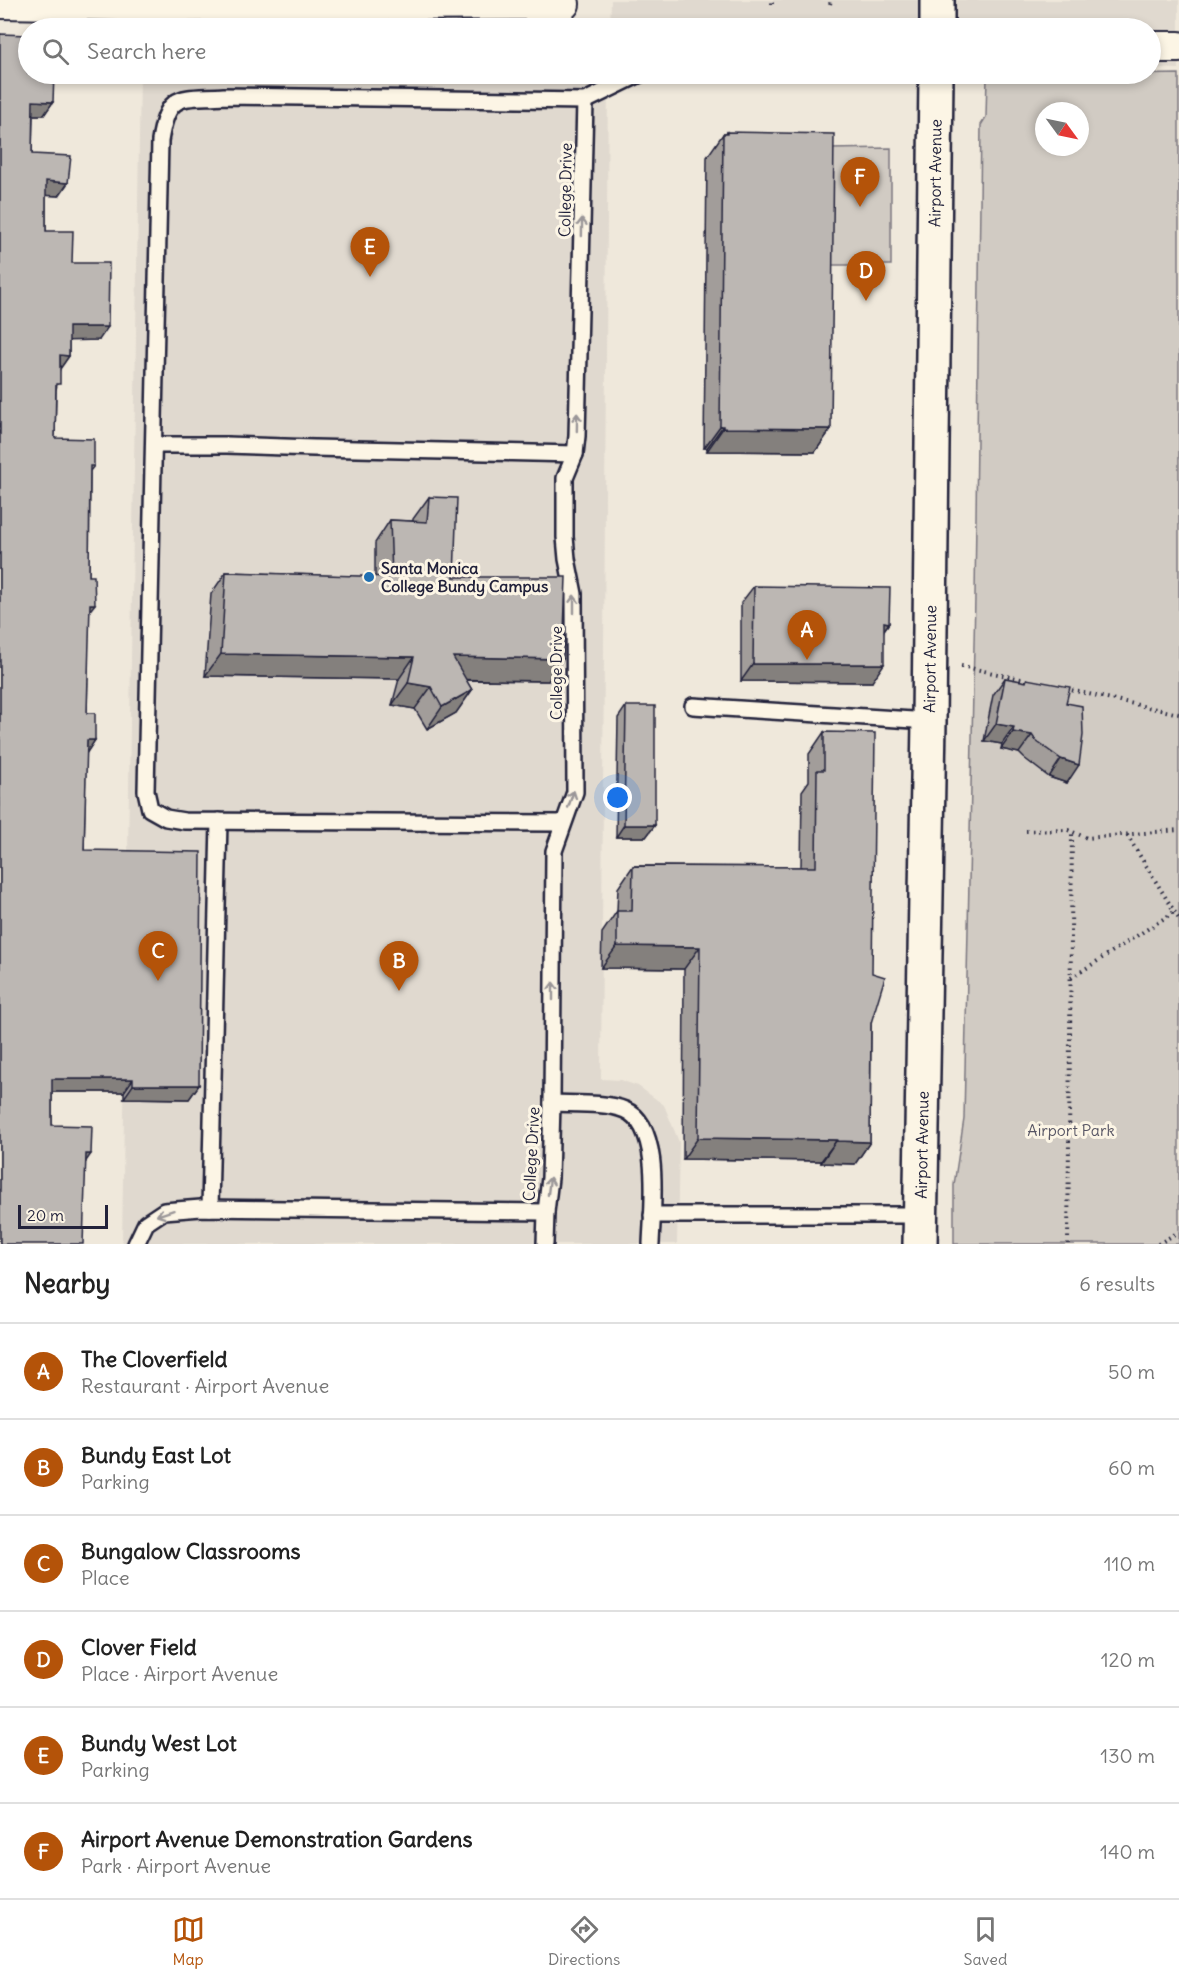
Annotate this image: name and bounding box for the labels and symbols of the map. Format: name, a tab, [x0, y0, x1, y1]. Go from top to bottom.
north arrow	[1035, 102, 1089, 156]
street label: Airport Avenue	[924, 119, 946, 227]
street label: College Drive	[554, 143, 576, 237]
pin: F	[840, 158, 880, 207]
one-way arrow	[576, 217, 588, 237]
pin: E	[350, 228, 389, 277]
pin: D	[846, 252, 886, 301]
one-way arrow	[571, 412, 583, 432]
place label: Santa Monica College Bundy Campus	[381, 558, 548, 597]
marker: Santa Monica College Bundy Campus	[362, 570, 376, 584]
one-way arrow	[568, 595, 580, 615]
street label: Airport Avenue	[919, 605, 940, 713]
pin: A	[788, 610, 826, 660]
street label: College Drive	[546, 626, 566, 720]
your location	[603, 783, 632, 812]
one-way arrow	[567, 790, 578, 809]
pin: C	[138, 932, 178, 981]
pin: B	[380, 942, 418, 991]
one-way arrow	[547, 981, 559, 1001]
street label: Airport Avenue	[911, 1091, 933, 1199]
street label: College Drive	[519, 1106, 543, 1202]
park label: Airport Park	[1027, 1120, 1115, 1140]
one-way arrow	[544, 1176, 555, 1196]
scale bar	[18, 1202, 108, 1230]
one-way arrow	[156, 1208, 175, 1219]

